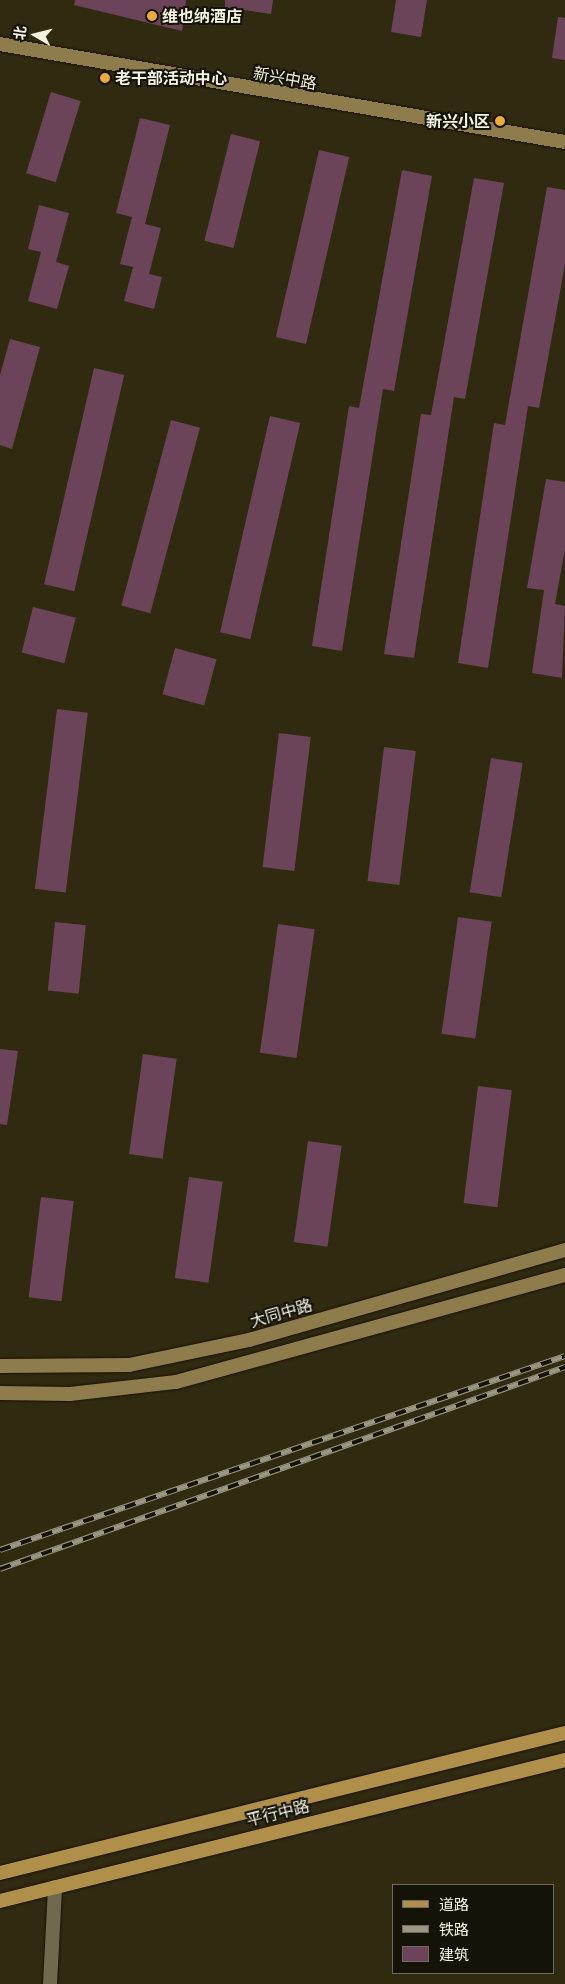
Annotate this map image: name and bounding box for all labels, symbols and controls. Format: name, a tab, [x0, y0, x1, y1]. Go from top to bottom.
place label: 维也纳酒店	[162, 6, 242, 26]
north arrow	[10, 10, 60, 60]
marker: 维也纳酒店	[146, 10, 158, 22]
text: 北	[10, 25, 29, 41]
street label: 新兴中路	[252, 63, 318, 93]
place label: 老干部活动中心	[115, 68, 227, 88]
marker: 老干部活动中心	[99, 72, 111, 84]
place label: 新兴小区	[426, 111, 490, 131]
marker: 新兴小区	[494, 115, 506, 127]
street label: 大同中路	[248, 1295, 314, 1331]
street label: 平行中路	[245, 1796, 311, 1830]
legend	[392, 1884, 555, 1974]
text: 道路	[439, 1895, 469, 1913]
text: 铁路	[439, 1920, 469, 1938]
text: 建筑	[439, 1945, 469, 1963]

